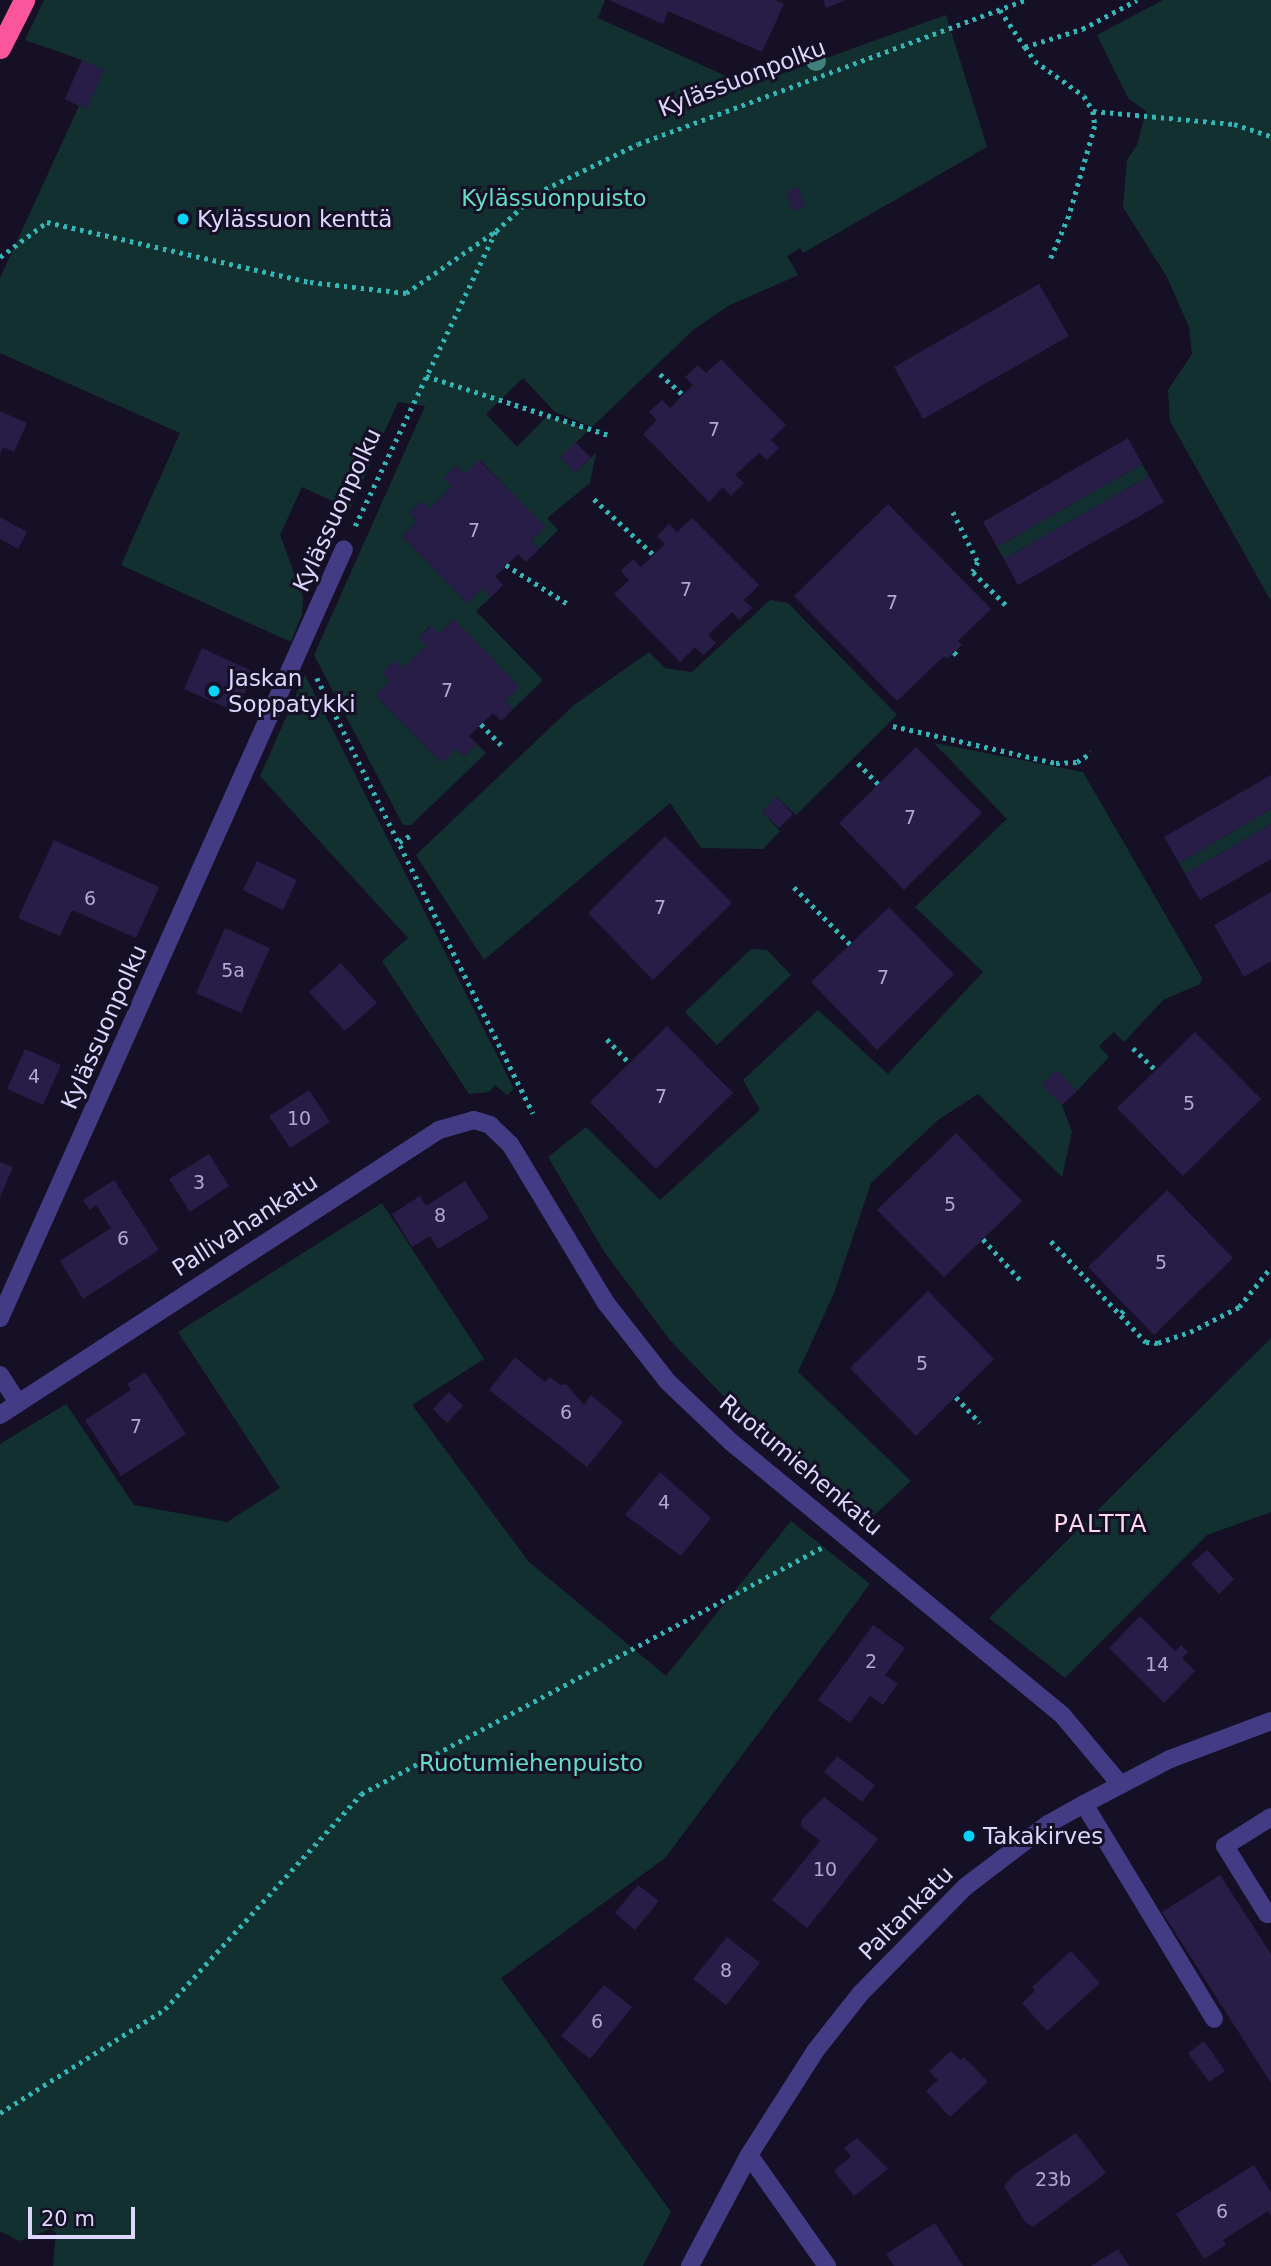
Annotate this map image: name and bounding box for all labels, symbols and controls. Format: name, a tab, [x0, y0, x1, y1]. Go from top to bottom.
street label: Kylässuonpolku	[654, 33, 830, 123]
park label: Kylässuonpuisto	[461, 184, 647, 212]
place label: Kylässuon kenttä	[197, 205, 392, 233]
marker: Kylässuon kenttä	[175, 211, 191, 227]
house number: 7	[708, 419, 720, 441]
street label: Kylässuonpolku	[287, 424, 387, 596]
house number: 7	[468, 520, 480, 542]
house number: 7	[680, 579, 692, 601]
house number: 7	[886, 592, 898, 614]
place label: Jaskan Soppatykki	[228, 664, 356, 718]
house number: 7	[441, 680, 453, 702]
marker: Jaskan Soppatykki	[206, 683, 222, 699]
house number: 7	[904, 807, 916, 829]
house number: 6	[84, 888, 96, 910]
house number: 7	[654, 897, 666, 919]
street label: Kylässuonpolku	[55, 941, 153, 1113]
house number: 5a	[221, 960, 245, 982]
house number: 7	[877, 967, 889, 989]
house number: 4	[28, 1066, 40, 1088]
house number: 7	[655, 1086, 667, 1108]
house number: 5	[1183, 1093, 1195, 1115]
house number: 10	[287, 1108, 311, 1130]
street label: Pallivahankatu	[167, 1168, 323, 1282]
house number: 3	[193, 1172, 205, 1194]
house number: 5	[944, 1194, 956, 1216]
house number: 8	[434, 1205, 446, 1227]
house number: 6	[117, 1228, 129, 1250]
house number: 5	[1155, 1252, 1167, 1274]
house number: 5	[916, 1353, 928, 1375]
street label: Ruotumiehenkatu	[714, 1389, 888, 1541]
house number: 6	[560, 1402, 572, 1424]
house number: 7	[130, 1416, 142, 1438]
house number: 4	[658, 1492, 670, 1514]
district label: PALTTA	[1054, 1511, 1148, 1539]
house number: 2	[865, 1651, 877, 1673]
house number: 14	[1145, 1654, 1169, 1676]
park label: Ruotumiehenpuisto	[419, 1749, 643, 1777]
place label: Takakirves	[983, 1822, 1103, 1850]
marker: Takakirves	[961, 1828, 977, 1844]
house number: 10	[813, 1859, 837, 1881]
street label: Paltankatu	[853, 1860, 959, 1966]
house number: 8	[720, 1960, 732, 1982]
house number: 6	[591, 2011, 603, 2033]
house number: 23b	[1035, 2169, 1071, 2191]
scale bar	[32, 2192, 138, 2236]
house number: 6	[1216, 2201, 1228, 2223]
text: 20 m	[41, 2207, 95, 2231]

